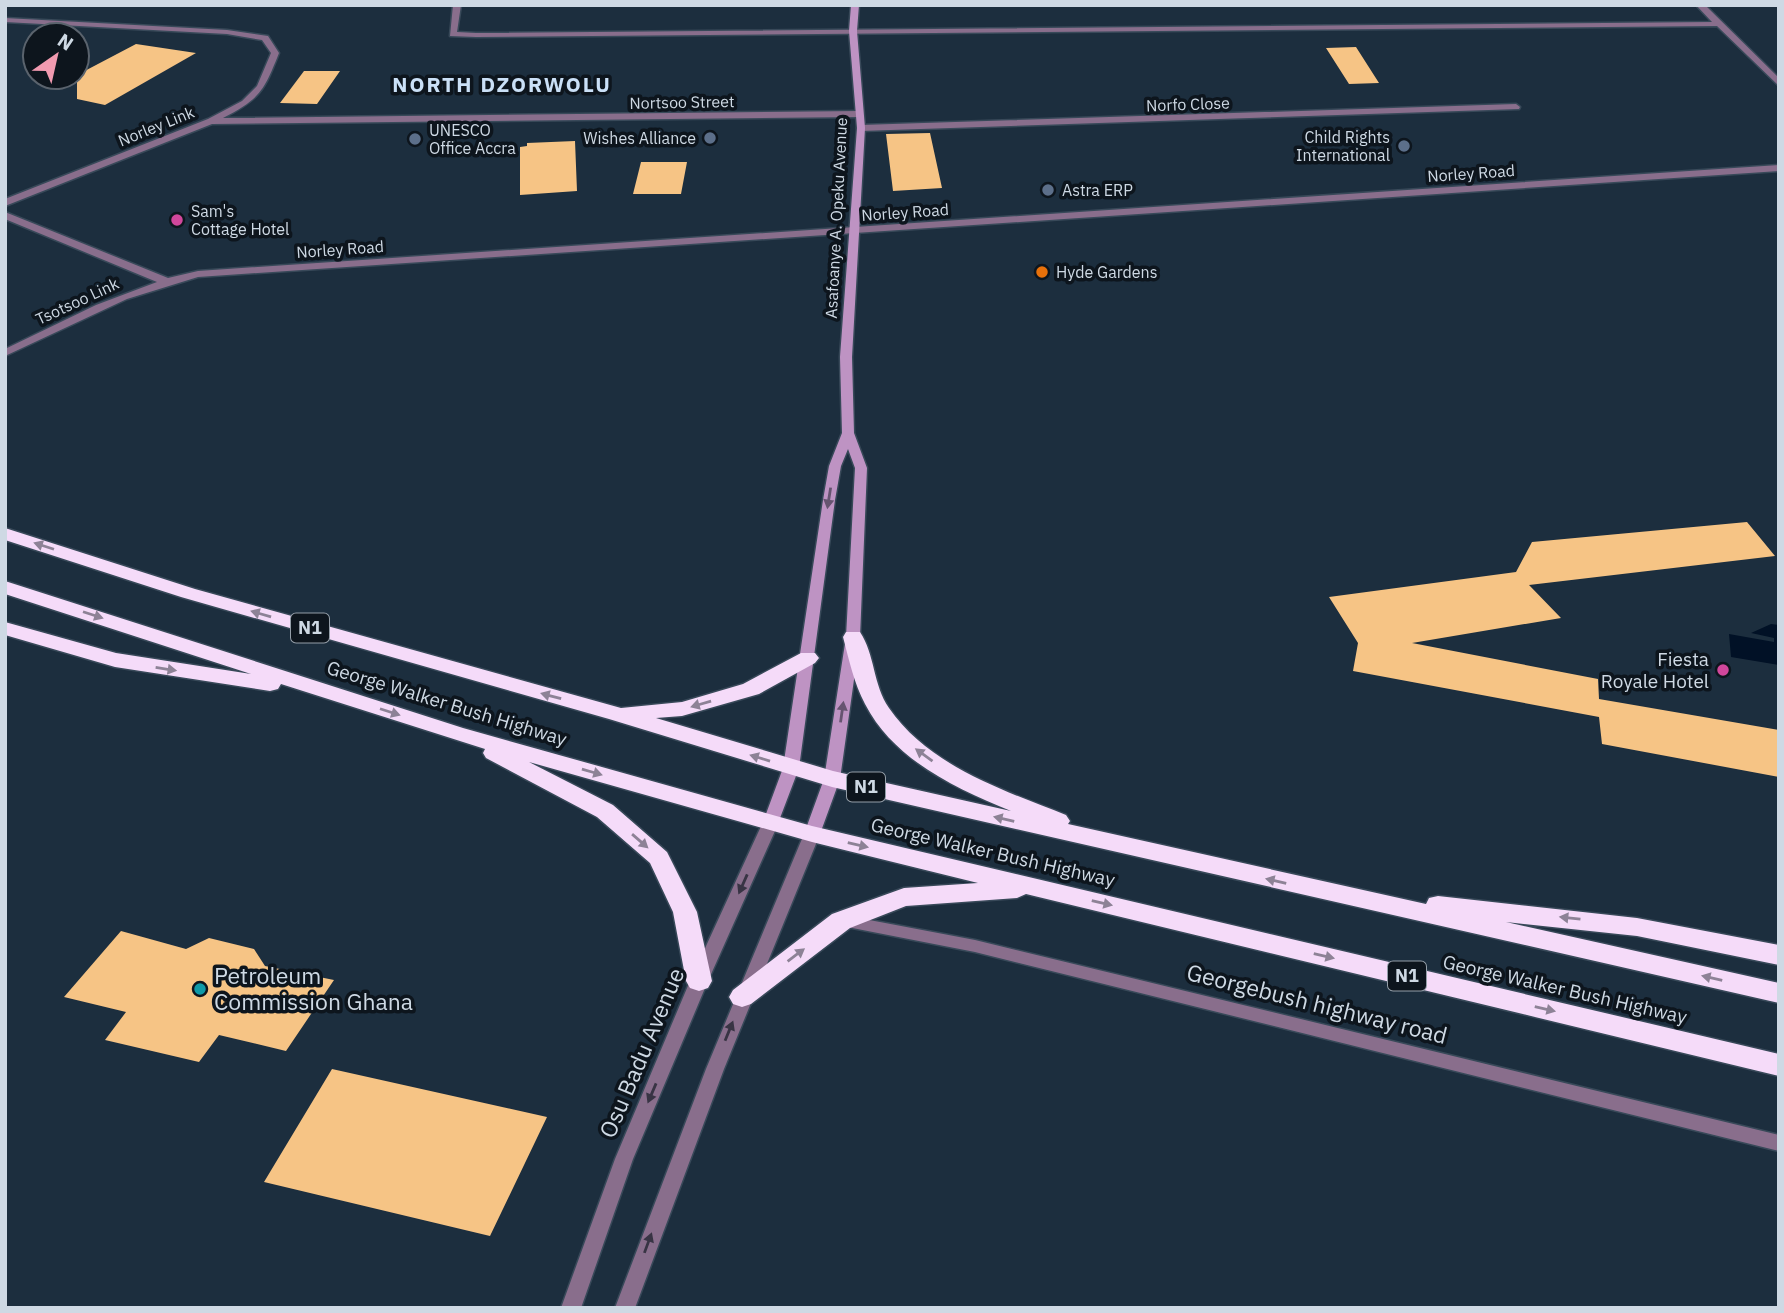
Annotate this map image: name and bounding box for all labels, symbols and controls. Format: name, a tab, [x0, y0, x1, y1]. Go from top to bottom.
north arrow	[21, 21, 91, 91]
text: N	[53, 28, 78, 56]
district label: NORTH DZORWOLU	[392, 70, 612, 98]
street label: Nortsoo Street	[629, 91, 735, 113]
street label: Norfo Close	[1146, 93, 1230, 115]
street label: Norley Link	[115, 101, 198, 150]
street label: Asafoanye A. Opeku Avenue	[821, 117, 851, 319]
place label: UNESCO Office Accra	[429, 120, 516, 158]
place label: Child Rights International	[1296, 127, 1390, 165]
place label: Wishes Alliance	[583, 128, 696, 148]
marker: Wishes Alliance	[702, 130, 718, 146]
marker: UNESCO Office Accra	[407, 131, 423, 147]
marker: Child Rights International	[1396, 138, 1412, 154]
street label: Norley Road	[1427, 160, 1515, 186]
place label: Astra ERP	[1062, 180, 1133, 200]
marker: Astra ERP	[1040, 182, 1056, 198]
street label: Norley Road	[861, 199, 949, 225]
place label: Sam's Cottage Hotel	[191, 201, 289, 239]
marker: Sam's Cottage Hotel	[169, 212, 185, 228]
street label: Norley Road	[296, 236, 384, 262]
place label: Hyde Gardens	[1056, 262, 1157, 282]
marker: Hyde Gardens	[1034, 264, 1050, 280]
street label: Tsotsoo Link	[32, 273, 122, 329]
one-way arrow	[823, 487, 834, 509]
one-way arrow	[33, 541, 54, 551]
one-way arrow	[250, 609, 271, 619]
one-way arrow	[83, 611, 104, 621]
road number: N1	[291, 614, 329, 642]
place label: Fiesta Royale Hotel	[1601, 647, 1709, 693]
street label: George Walker Bush Highway	[324, 655, 570, 751]
marker: Fiesta Royale Hotel	[1715, 662, 1731, 678]
one-way arrow	[155, 664, 177, 675]
one-way arrow	[540, 690, 562, 701]
one-way arrow	[690, 699, 711, 709]
one-way arrow	[837, 701, 848, 723]
one-way arrow	[380, 708, 401, 718]
one-way arrow	[915, 748, 933, 762]
one-way arrow	[749, 753, 770, 763]
one-way arrow	[581, 767, 602, 777]
road number: N1	[847, 772, 885, 802]
street label: George Walker Bush Highway	[869, 812, 1118, 892]
one-way arrow	[993, 813, 1015, 824]
one-way arrow	[631, 833, 649, 849]
one-way arrow	[847, 840, 869, 851]
one-way arrow	[737, 874, 749, 894]
one-way arrow	[1265, 875, 1287, 886]
one-way arrow	[1092, 898, 1114, 909]
one-way arrow	[1558, 913, 1580, 924]
one-way arrow	[787, 948, 805, 963]
street label: George Walker Bush Highway	[1441, 949, 1690, 1029]
one-way arrow	[1313, 951, 1335, 962]
street label: Georgebush highway road	[1184, 956, 1451, 1050]
place label: Petroleum Commission Ghana	[214, 960, 413, 1016]
road number: N1	[1388, 961, 1426, 990]
street label: Osu Badu Avenue	[592, 963, 690, 1142]
one-way arrow	[1701, 972, 1723, 983]
marker: Petroleum Commission Ghana	[192, 981, 208, 997]
one-way arrow	[1534, 1004, 1556, 1015]
one-way arrow	[723, 1020, 734, 1041]
one-way arrow	[646, 1083, 658, 1103]
one-way arrow	[643, 1233, 654, 1254]

